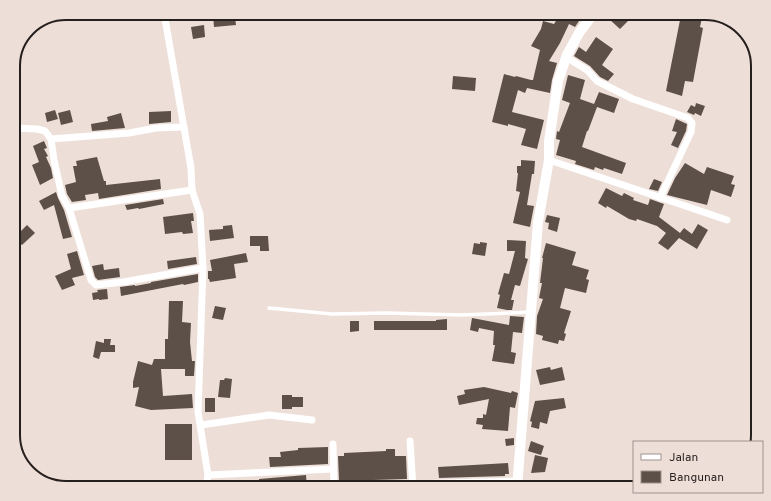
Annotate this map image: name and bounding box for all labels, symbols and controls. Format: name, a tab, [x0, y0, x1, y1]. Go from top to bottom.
legend	[633, 441, 763, 493]
text: Jalan	[669, 450, 698, 466]
text: Bangunan	[669, 470, 724, 486]

